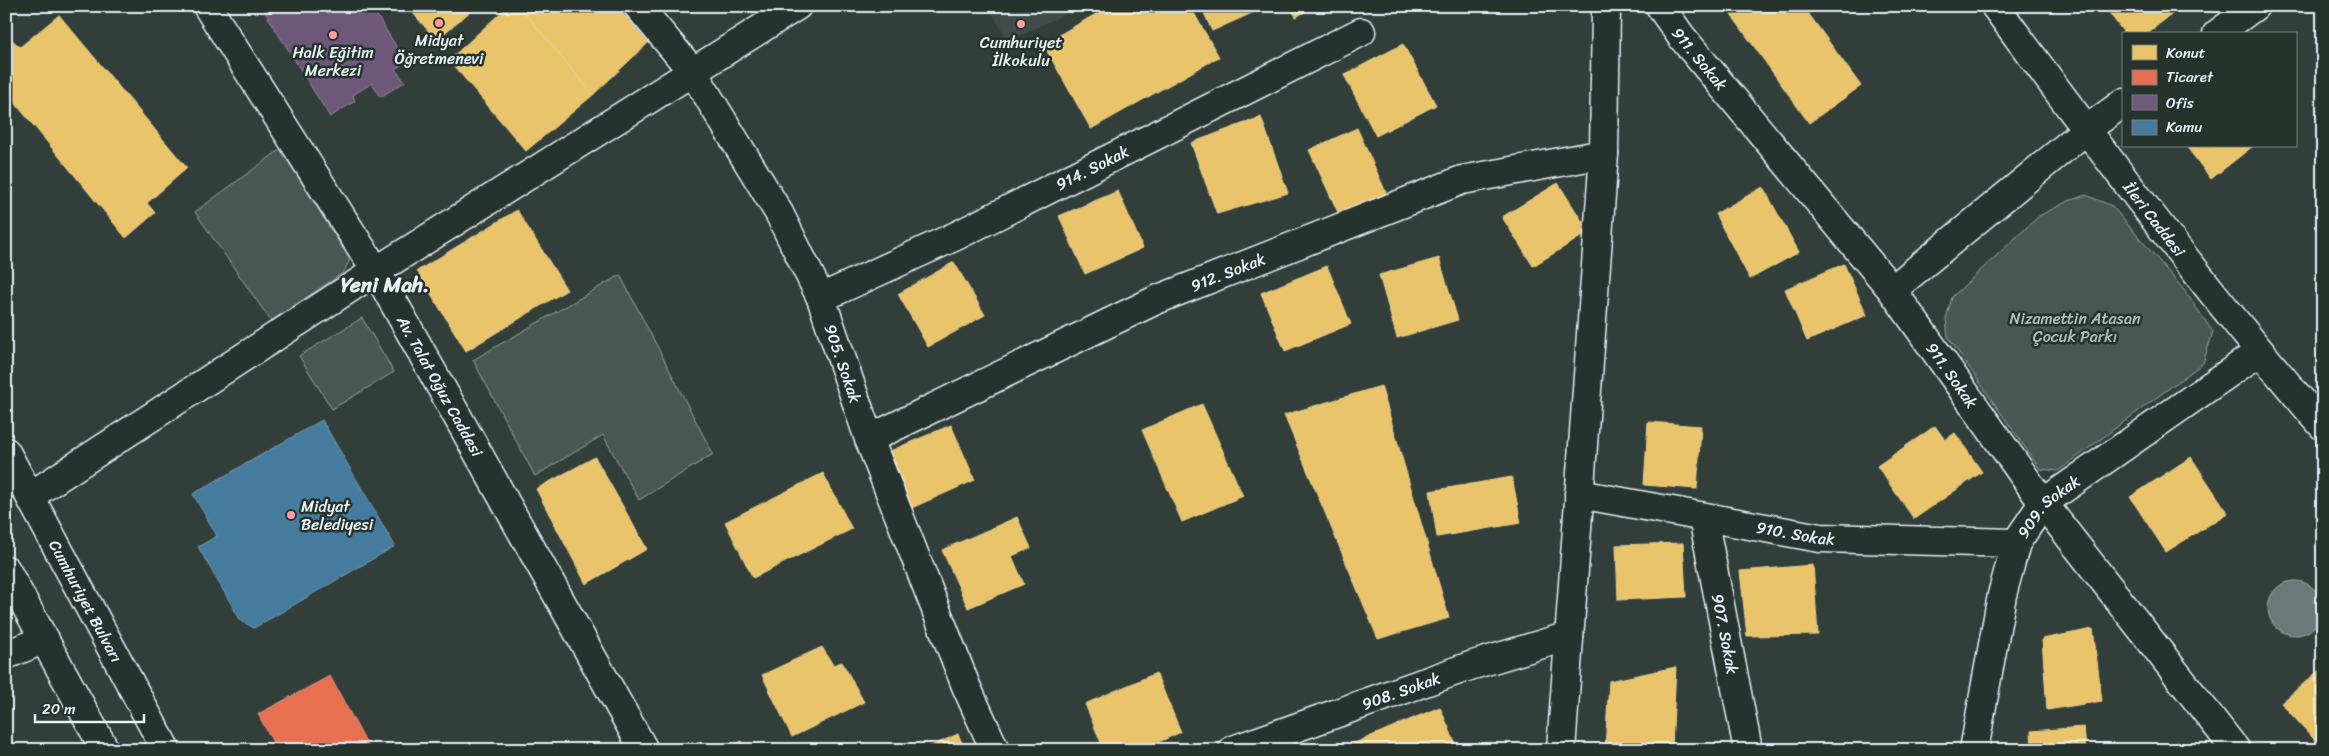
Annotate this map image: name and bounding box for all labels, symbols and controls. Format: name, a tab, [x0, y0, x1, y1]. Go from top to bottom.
marker: Midyat Öğretmenevi	[433, 17, 445, 29]
marker: Cumhuriyet İlkokulu	[1015, 18, 1027, 30]
street label: 911. Sokak	[1664, 21, 1735, 97]
place label: Midyat Öğretmenevi	[395, 26, 484, 73]
place label: Cumhuriyet İlkokulu	[980, 28, 1062, 75]
marker: Halk Eğitim Merkezi	[327, 29, 339, 41]
legend	[2122, 32, 2296, 148]
place label: Halk Eğitim Merkezi	[292, 38, 374, 85]
text: Konut	[2166, 40, 2206, 66]
text: Ticaret	[2166, 64, 2214, 90]
text: Ofis	[2166, 90, 2194, 116]
text: Kamu	[2166, 114, 2202, 140]
street label: 914. Sokak	[1050, 136, 1134, 198]
street label: İleri Caddesi	[2115, 174, 2194, 264]
street label: 912. Sokak	[1186, 244, 1270, 300]
district label: Yeni Mah.	[341, 266, 429, 304]
park label: Nizamettin Atasan Çocuk Parkı	[2009, 304, 2141, 351]
street label: Av. Talat Oğuz Caddesi	[389, 309, 492, 463]
street label: 905. Sokak	[816, 320, 870, 407]
street label: 911. Sokak	[1918, 336, 1986, 415]
street label: 909. Sokak	[2009, 467, 2086, 544]
place label: Midyat Belediyesi	[301, 492, 374, 539]
marker: Midyat Belediyesi	[285, 509, 297, 521]
street label: 910. Sokak	[1754, 512, 1835, 553]
street label: Cumhuriyet Bulvarı	[41, 534, 131, 668]
street label: 907. Sokak	[1704, 591, 1748, 677]
street label: 908. Sokak	[1357, 663, 1445, 718]
scale bar	[35, 691, 144, 723]
text: 20 m	[42, 696, 76, 722]

